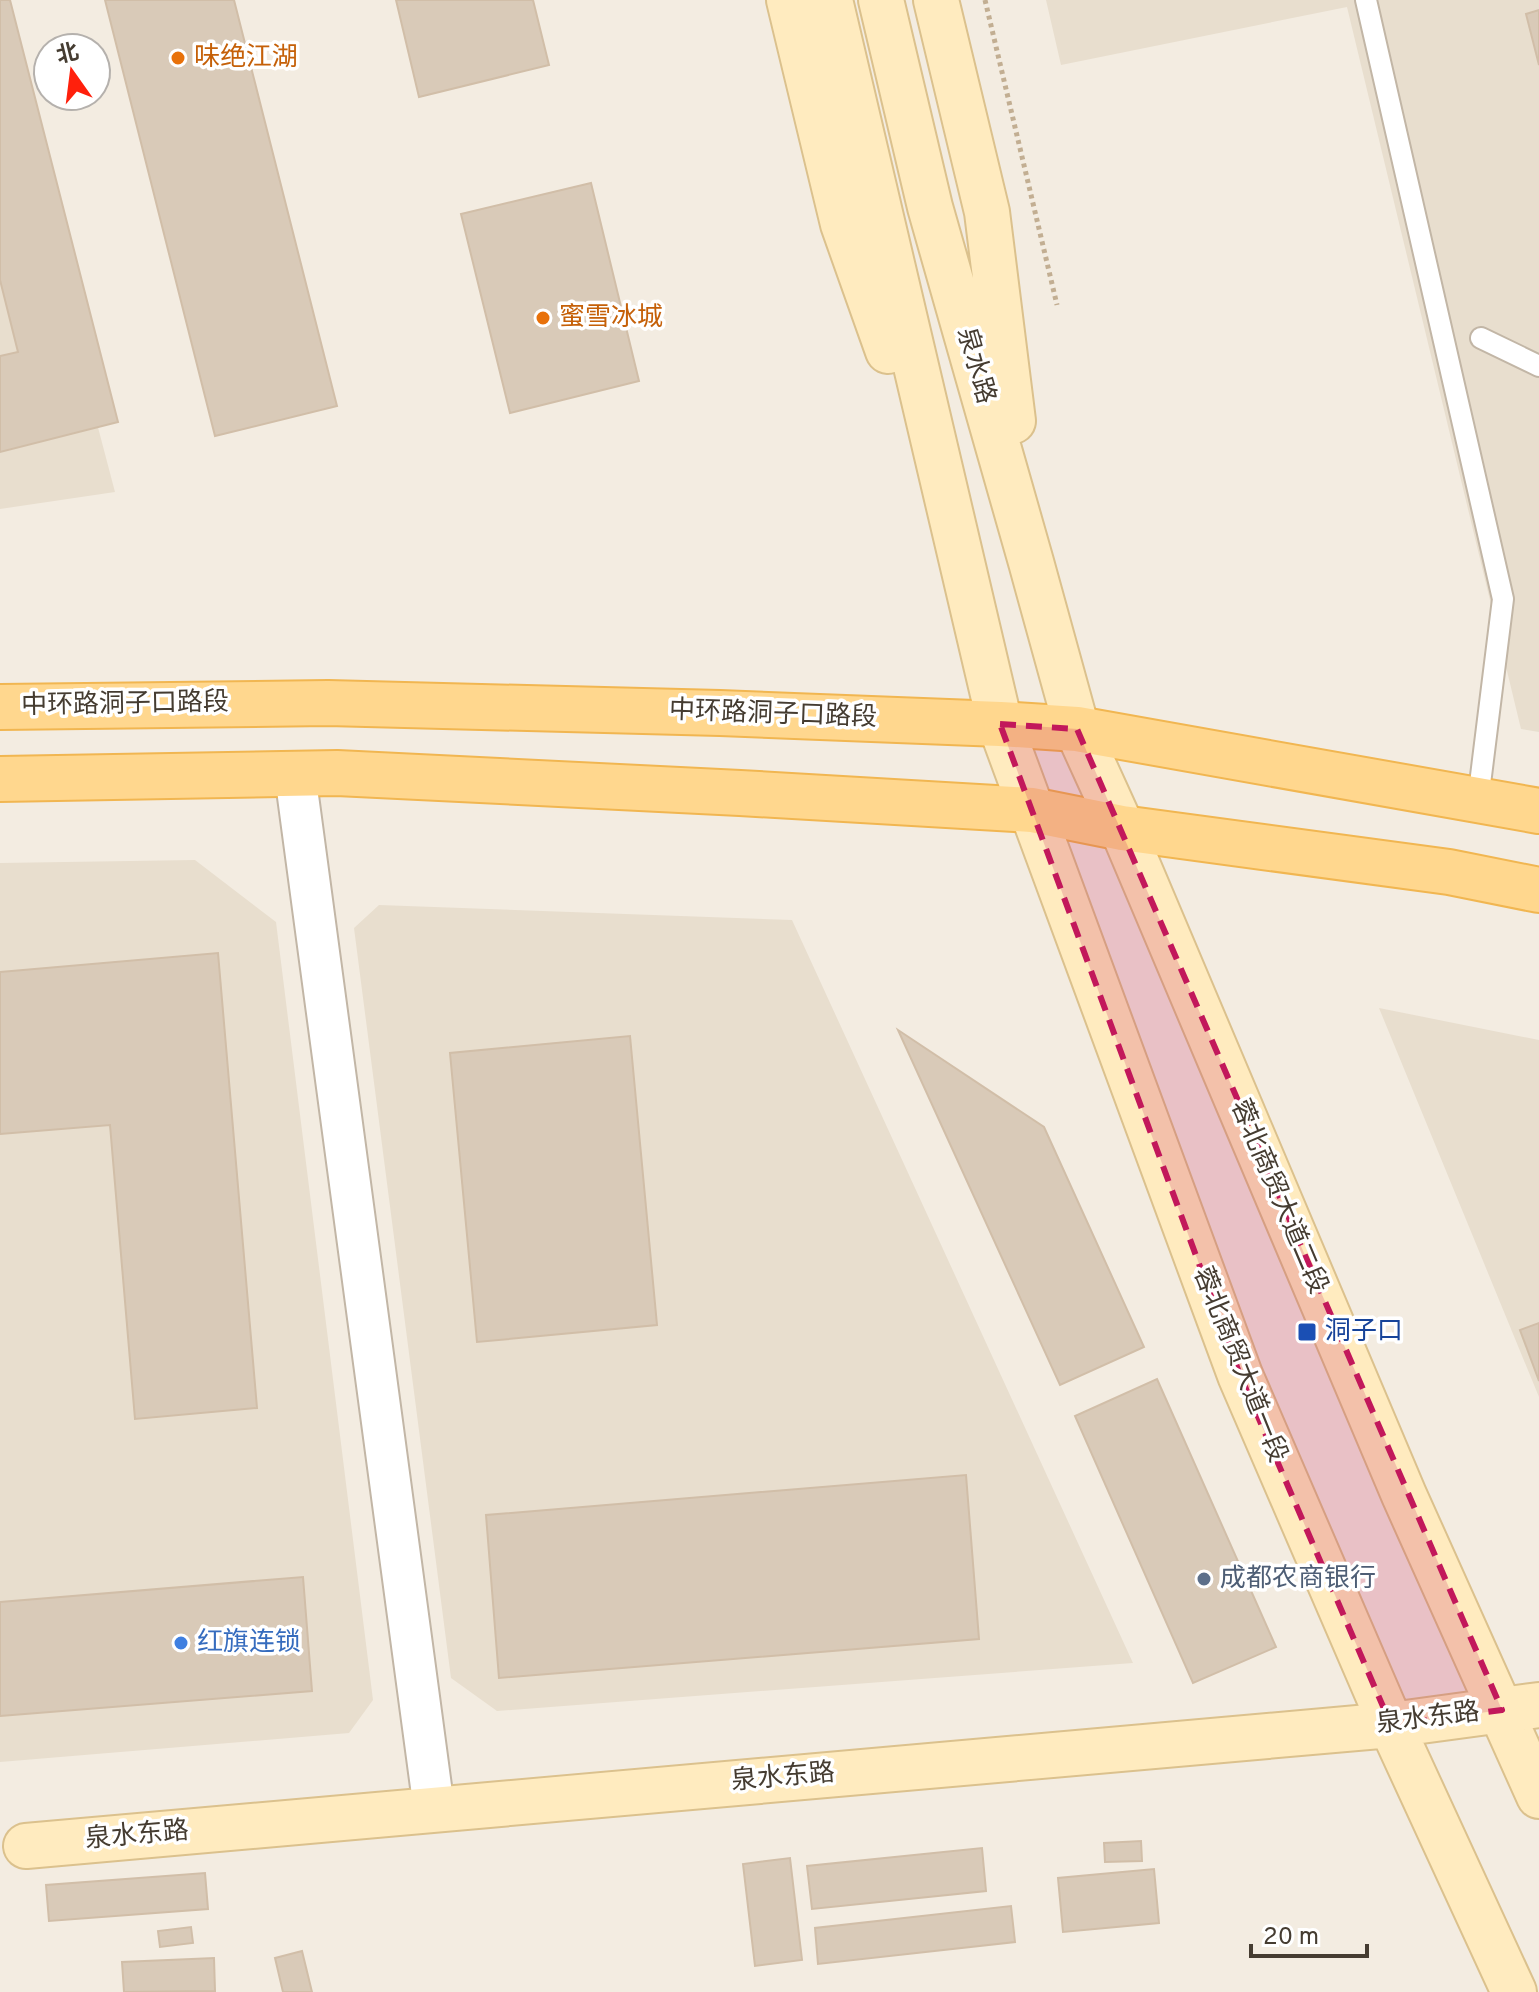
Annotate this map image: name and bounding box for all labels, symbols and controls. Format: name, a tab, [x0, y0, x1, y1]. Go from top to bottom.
north arrow	[32, 32, 112, 112]
text: 北	[54, 39, 82, 71]
place label: 味绝江湖	[194, 42, 298, 75]
marker: 味绝江湖	[169, 49, 187, 67]
place label: 蜜雪冰城	[559, 302, 663, 335]
marker: 蜜雪冰城	[534, 309, 552, 327]
street label: 泉水路	[948, 324, 1002, 408]
street label: 中环路洞子口路段	[21, 687, 229, 723]
street label: 中环路洞子口路段	[668, 695, 878, 735]
street label: 蓉北商贸大道二段	[1222, 1095, 1334, 1299]
street label: 蓉北商贸大道一段	[1185, 1262, 1293, 1468]
place label: 洞子口	[1325, 1316, 1403, 1349]
marker: 洞子口	[1296, 1321, 1318, 1343]
place label: 成都农商银行	[1220, 1563, 1376, 1596]
marker: 成都农商银行	[1195, 1570, 1213, 1588]
place label: 红旗连锁	[197, 1627, 301, 1660]
marker: 红旗连锁	[172, 1634, 190, 1652]
street label: 泉水东路	[1374, 1696, 1482, 1742]
street label: 泉水东路	[730, 1757, 836, 1799]
street label: 泉水东路	[84, 1815, 190, 1857]
scale bar	[1251, 1908, 1367, 1958]
text: 20 m	[1263, 1923, 1319, 1953]

